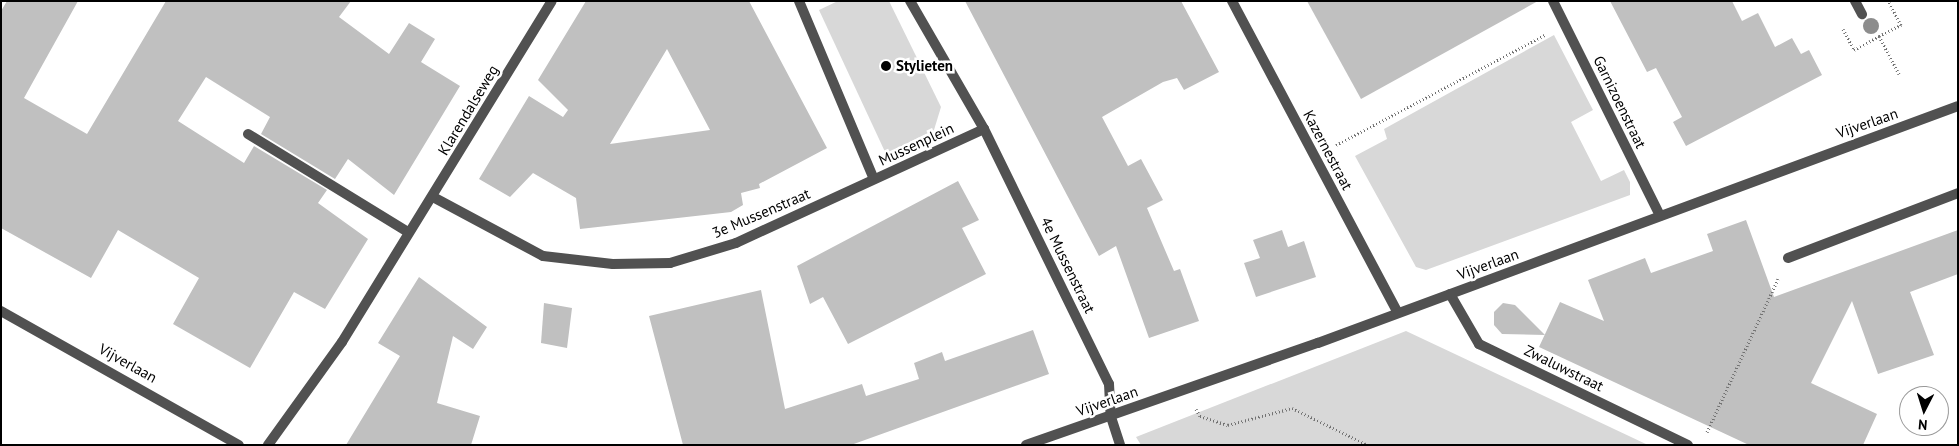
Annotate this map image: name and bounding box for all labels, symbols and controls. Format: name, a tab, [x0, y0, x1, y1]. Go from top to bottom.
street label: Garnizoenstraat	[1590, 53, 1650, 151]
place label: Stylieten	[896, 57, 953, 75]
marker: Stylieten	[880, 60, 892, 72]
street label: Klarendalseweg	[434, 62, 502, 158]
street label: Vijverlaan	[1834, 104, 1900, 142]
street label: Kazernestraat	[1299, 107, 1357, 193]
street label: Mussenplein	[876, 119, 956, 169]
street label: 3e Mussenstraat	[709, 184, 813, 242]
street label: 4e Mussenstraat	[1037, 214, 1099, 316]
street label: Vijverlaan	[1455, 245, 1521, 283]
street label: Vijverlaan	[96, 340, 160, 386]
street label: Zwaluwstraat	[1521, 341, 1607, 395]
street label: Vijverlaan	[1074, 382, 1140, 420]
north arrow	[1899, 386, 1949, 436]
text: N	[1917, 416, 1928, 434]

